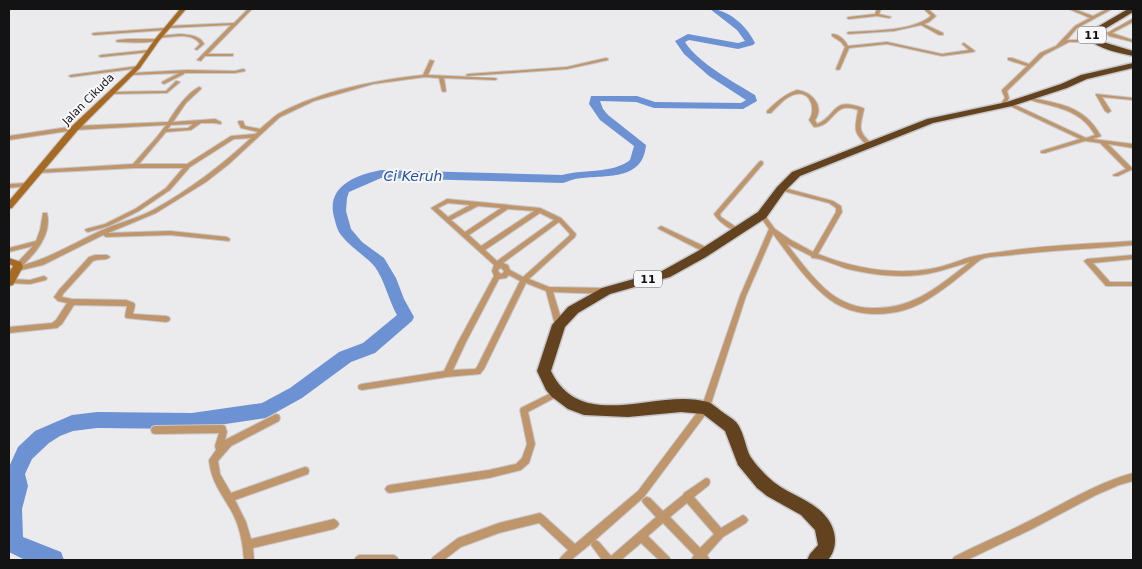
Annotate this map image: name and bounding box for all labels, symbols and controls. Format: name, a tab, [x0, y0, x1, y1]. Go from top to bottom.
road number: 11	[1078, 26, 1106, 44]
street label: Jalan Cikuda	[59, 71, 117, 129]
water label: Ci Keruh	[384, 168, 442, 184]
road number: 11	[634, 270, 662, 288]

